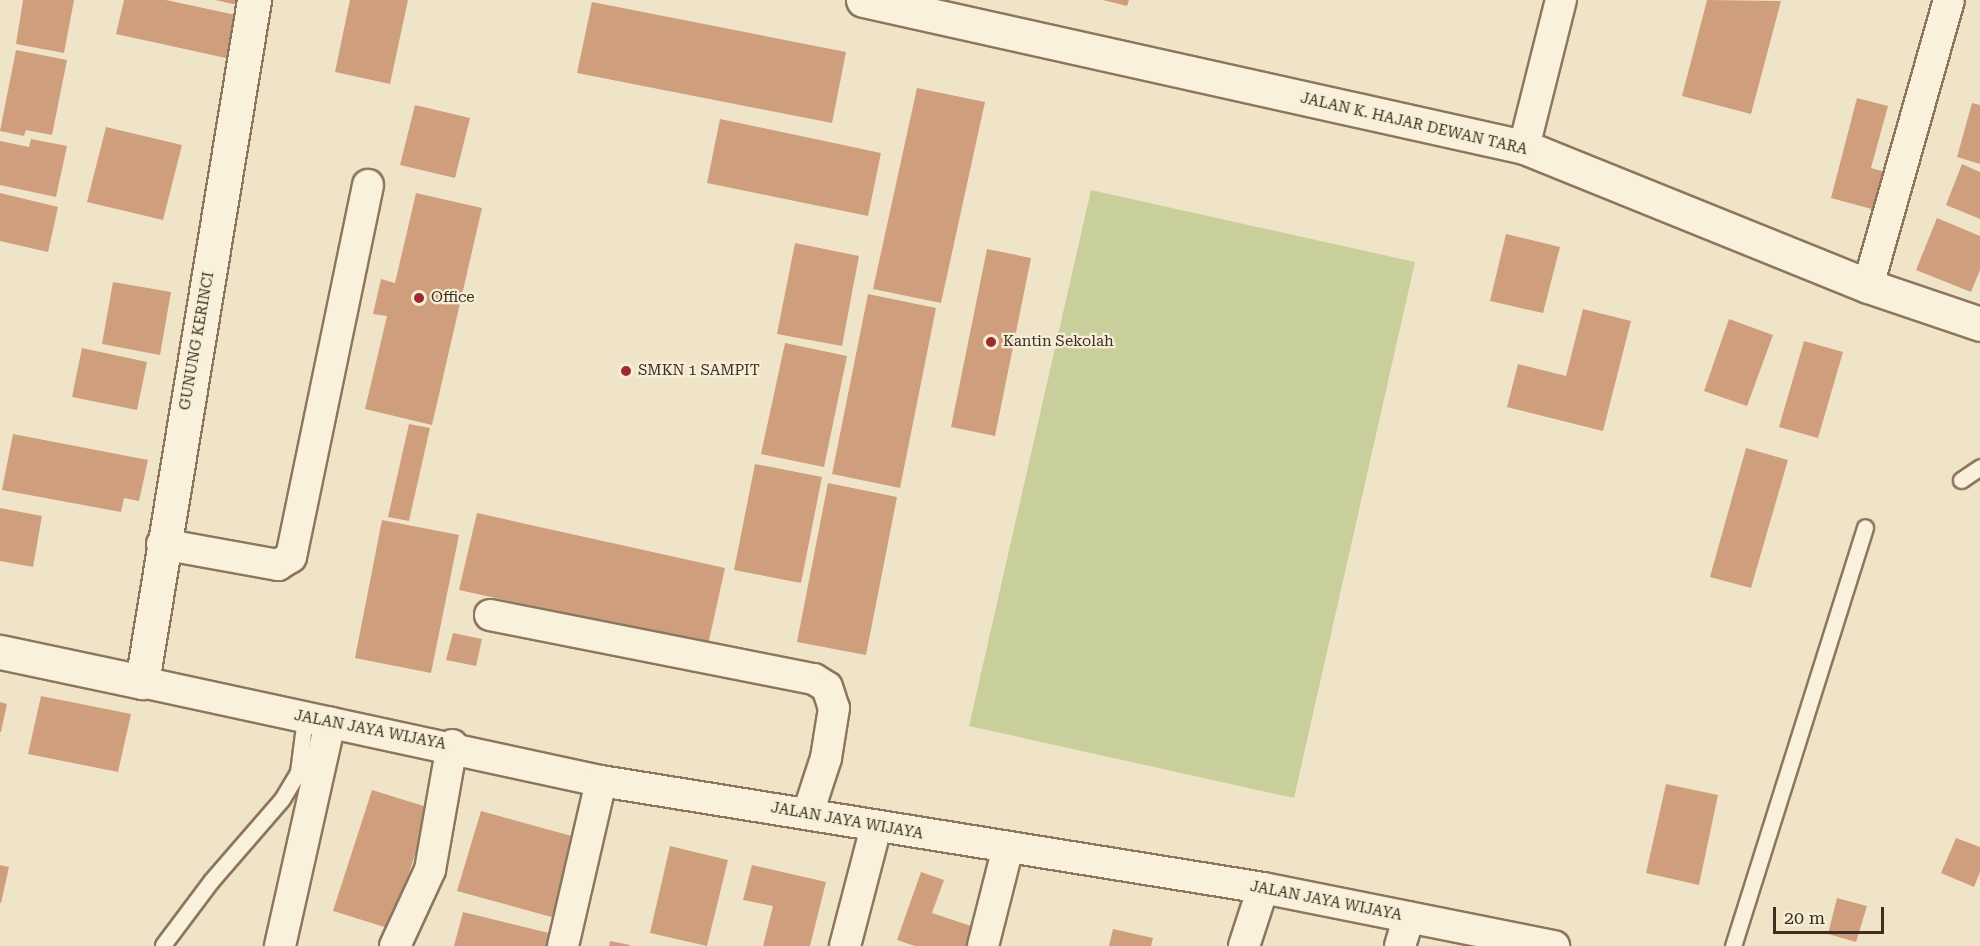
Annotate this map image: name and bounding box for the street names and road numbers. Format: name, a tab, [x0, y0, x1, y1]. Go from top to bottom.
street label: JALAN K. HAJAR DEWAN TARA	[1299, 89, 1529, 159]
street label: GUNUNG KERINCI	[176, 270, 218, 412]
street label: JALAN JAYA WIJAYA	[293, 706, 447, 754]
street label: JALAN JAYA WIJAYA	[770, 799, 924, 843]
street label: JALAN JAYA WIJAYA	[1249, 877, 1403, 925]

